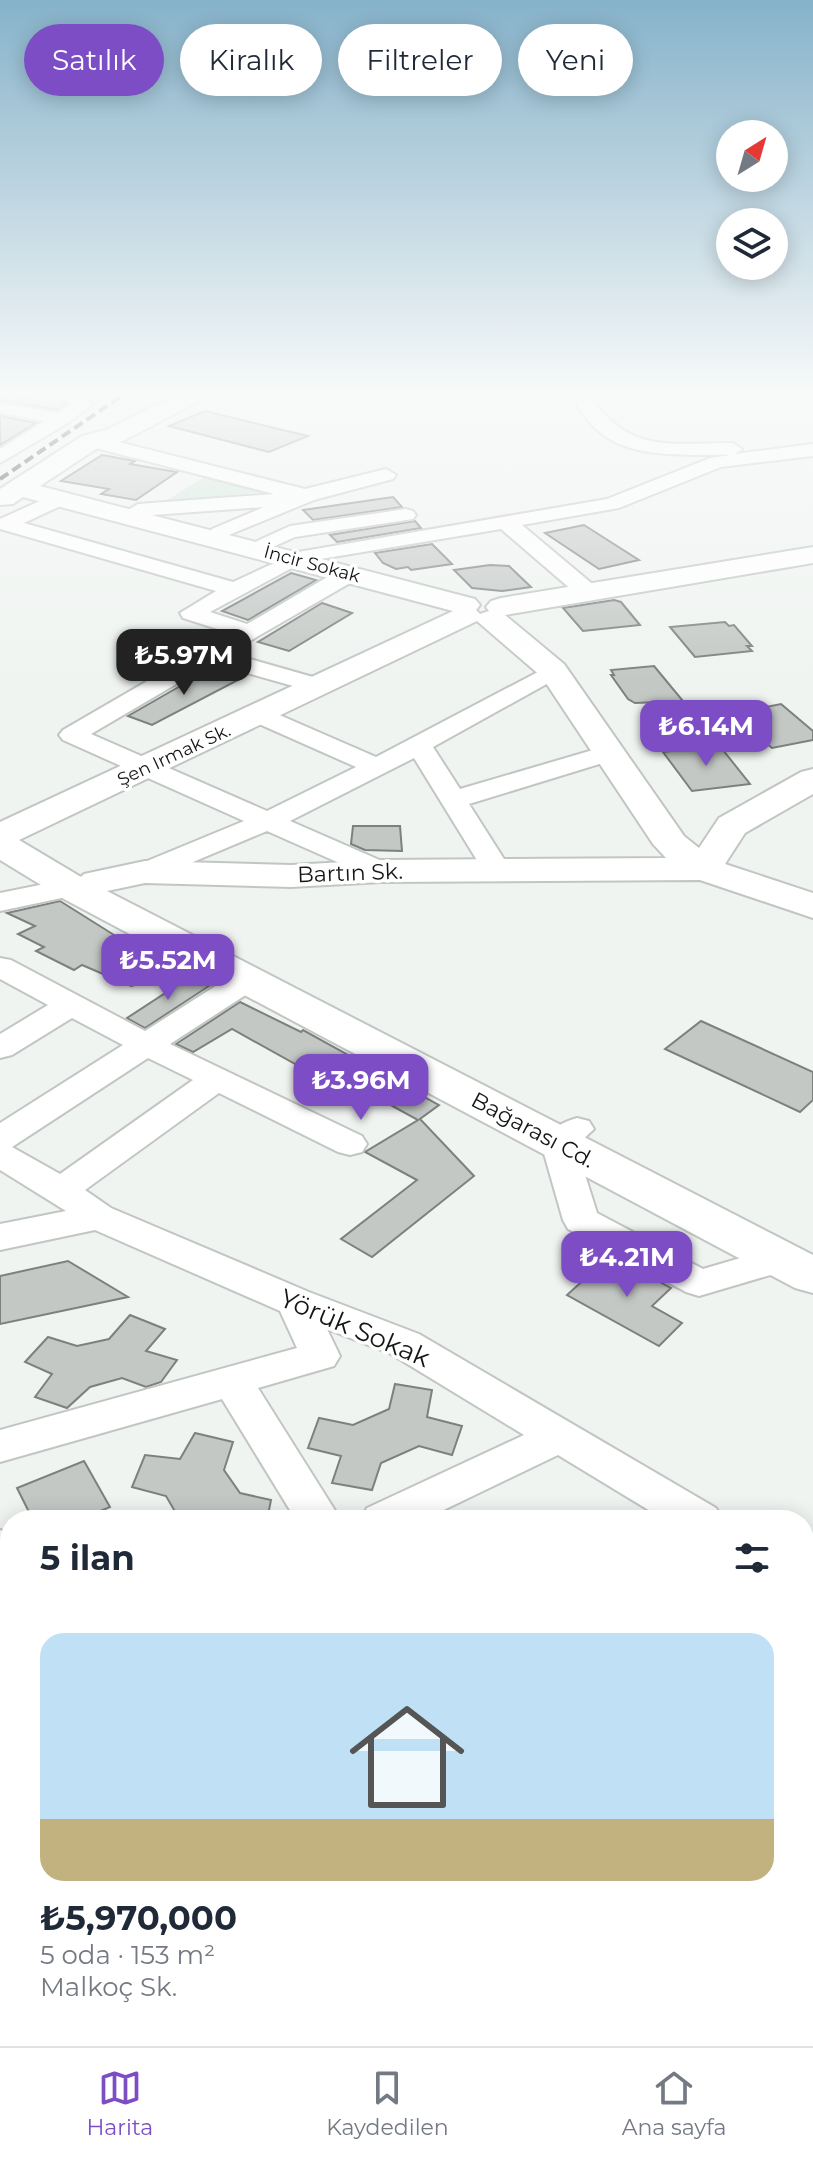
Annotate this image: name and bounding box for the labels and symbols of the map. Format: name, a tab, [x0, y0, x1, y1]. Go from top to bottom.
north arrow	[716, 120, 788, 192]
street label: İncir Sokak	[261, 541, 363, 587]
pin: ₺5.97M	[119, 629, 249, 697]
pin: ₺6.14M	[641, 700, 771, 768]
street label: Şen Irmak Sk.	[114, 719, 234, 791]
street label: Bartın Sk.	[297, 858, 403, 888]
pin: ₺5.52M	[103, 934, 233, 1002]
pin: ₺3.96M	[296, 1054, 426, 1122]
street label: Bağarası Cd.	[467, 1086, 599, 1174]
pin: ₺4.21M	[562, 1231, 692, 1299]
street label: Yörük Sokak	[275, 1282, 435, 1374]

